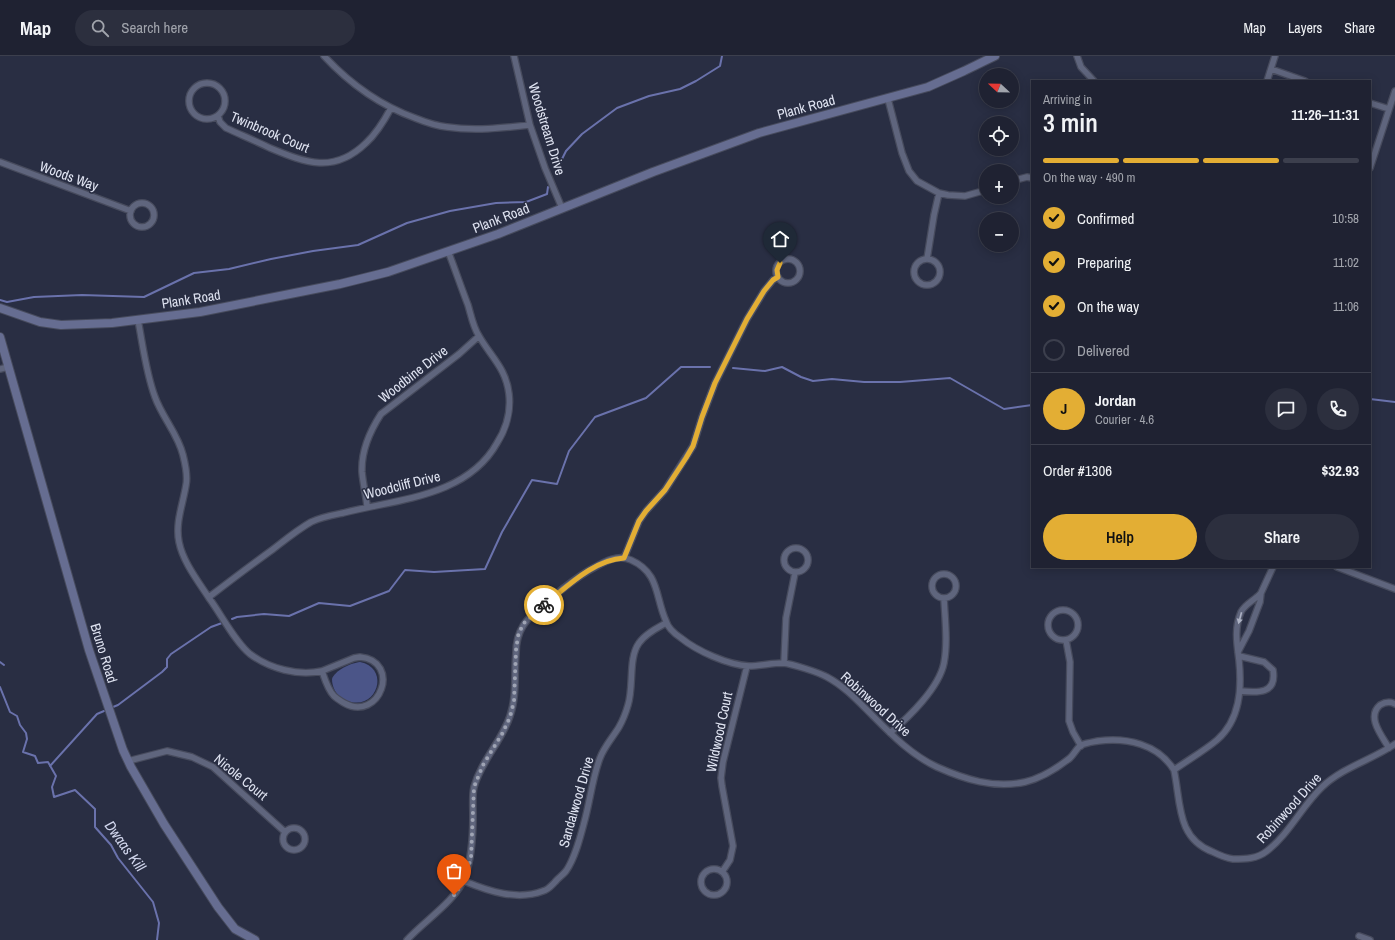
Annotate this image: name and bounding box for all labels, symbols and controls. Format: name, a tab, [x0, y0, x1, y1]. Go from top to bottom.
search box	[75, 10, 355, 46]
text: Map	[20, 15, 51, 41]
icon: search	[89, 17, 111, 39]
text: Search here	[121, 17, 188, 38]
text: Map	[1244, 19, 1266, 37]
text: Layers	[1288, 19, 1322, 37]
text: Share	[1344, 19, 1375, 37]
north arrow	[979, 68, 1019, 108]
map controls	[979, 68, 1019, 252]
street label: Woodstream Drive	[524, 81, 570, 177]
street label: Plank Road	[775, 91, 837, 123]
text: Arriving in	[1043, 91, 1092, 108]
text: 11:26–11:31	[1291, 104, 1359, 125]
text: 3 min	[1043, 105, 1098, 140]
street label: Twinbrook Court	[228, 107, 312, 157]
button: locate	[979, 116, 1019, 156]
street label: Woods Way	[37, 157, 101, 195]
button: +	[979, 164, 1019, 204]
text: On the way · 490 m	[1043, 169, 1135, 186]
street label: Plank Road	[470, 199, 532, 237]
icon: check	[1043, 207, 1065, 229]
text: Confirmed	[1077, 208, 1134, 229]
text: 10:58	[1332, 210, 1359, 227]
button: −	[979, 212, 1019, 252]
pin	[763, 222, 797, 263]
icon: home	[769, 228, 791, 250]
icon: check	[1043, 251, 1065, 273]
text: Preparing	[1077, 252, 1131, 273]
text: 11:02	[1333, 254, 1359, 271]
street label: Plank Road	[160, 285, 222, 313]
icon: check	[1043, 295, 1065, 317]
text: On the way	[1077, 296, 1139, 317]
text: 11:06	[1333, 298, 1359, 315]
text: Delivered	[1077, 340, 1130, 361]
street label: Woodbine Drive	[375, 341, 451, 407]
button: chat	[1265, 388, 1307, 430]
button: phone	[1317, 388, 1359, 430]
text: Jordan	[1095, 390, 1136, 411]
text: J	[1061, 398, 1067, 419]
text: Courier · 4.6	[1095, 411, 1154, 428]
text: Order #1306	[1043, 460, 1112, 481]
text: $32.93	[1321, 460, 1359, 481]
street label: Woodcliff Drive	[362, 467, 442, 503]
button: Help	[1043, 514, 1197, 560]
button: Share	[1205, 514, 1359, 560]
courier	[524, 585, 564, 625]
icon: bike	[533, 594, 555, 616]
one-way arrow	[1236, 612, 1242, 625]
street label: Bruno Road	[86, 621, 122, 685]
street label: Robinwood Drive	[837, 668, 915, 740]
street label: Wildwood Court	[702, 690, 736, 774]
street label: Nicole Court	[211, 750, 271, 804]
street label: Sandalwood Drive	[554, 754, 598, 850]
street label: Robinwood Drive	[1253, 769, 1325, 847]
water label: Dwaas Kill	[100, 816, 151, 876]
pin	[437, 854, 471, 895]
icon: bag	[443, 860, 465, 882]

